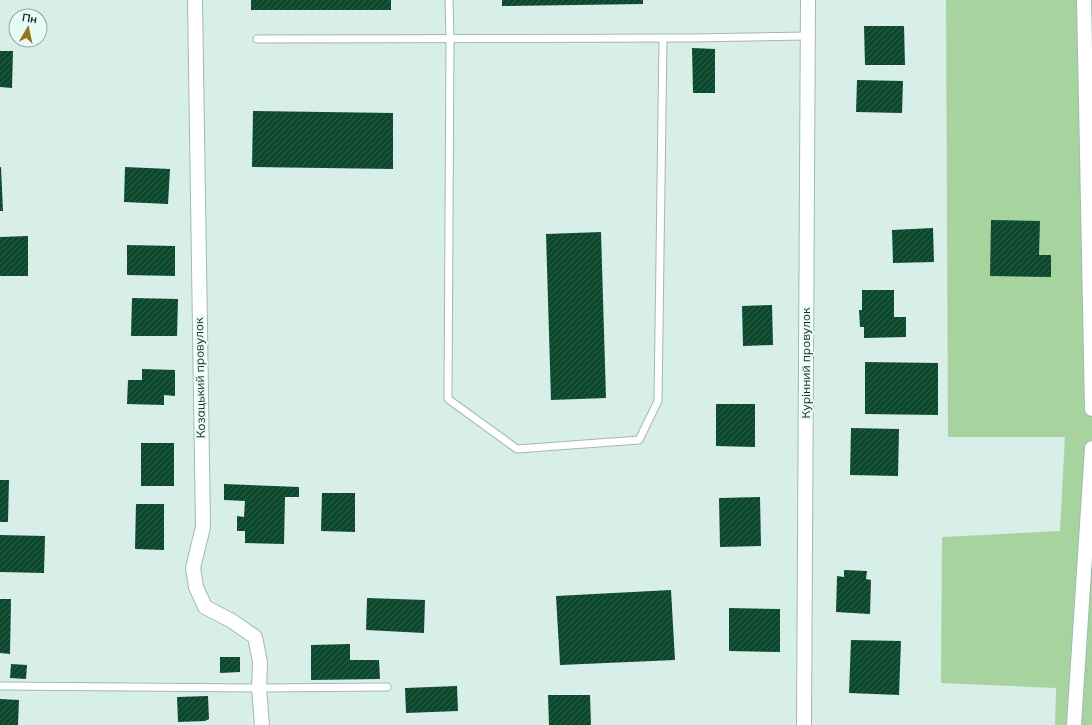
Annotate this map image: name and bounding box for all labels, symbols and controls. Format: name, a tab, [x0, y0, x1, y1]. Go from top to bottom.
north arrow	[8, 8, 48, 48]
text: Пн	[21, 10, 38, 26]
street label: Курінний провулок	[798, 307, 813, 418]
street label: Козацький провулок	[191, 317, 208, 438]

